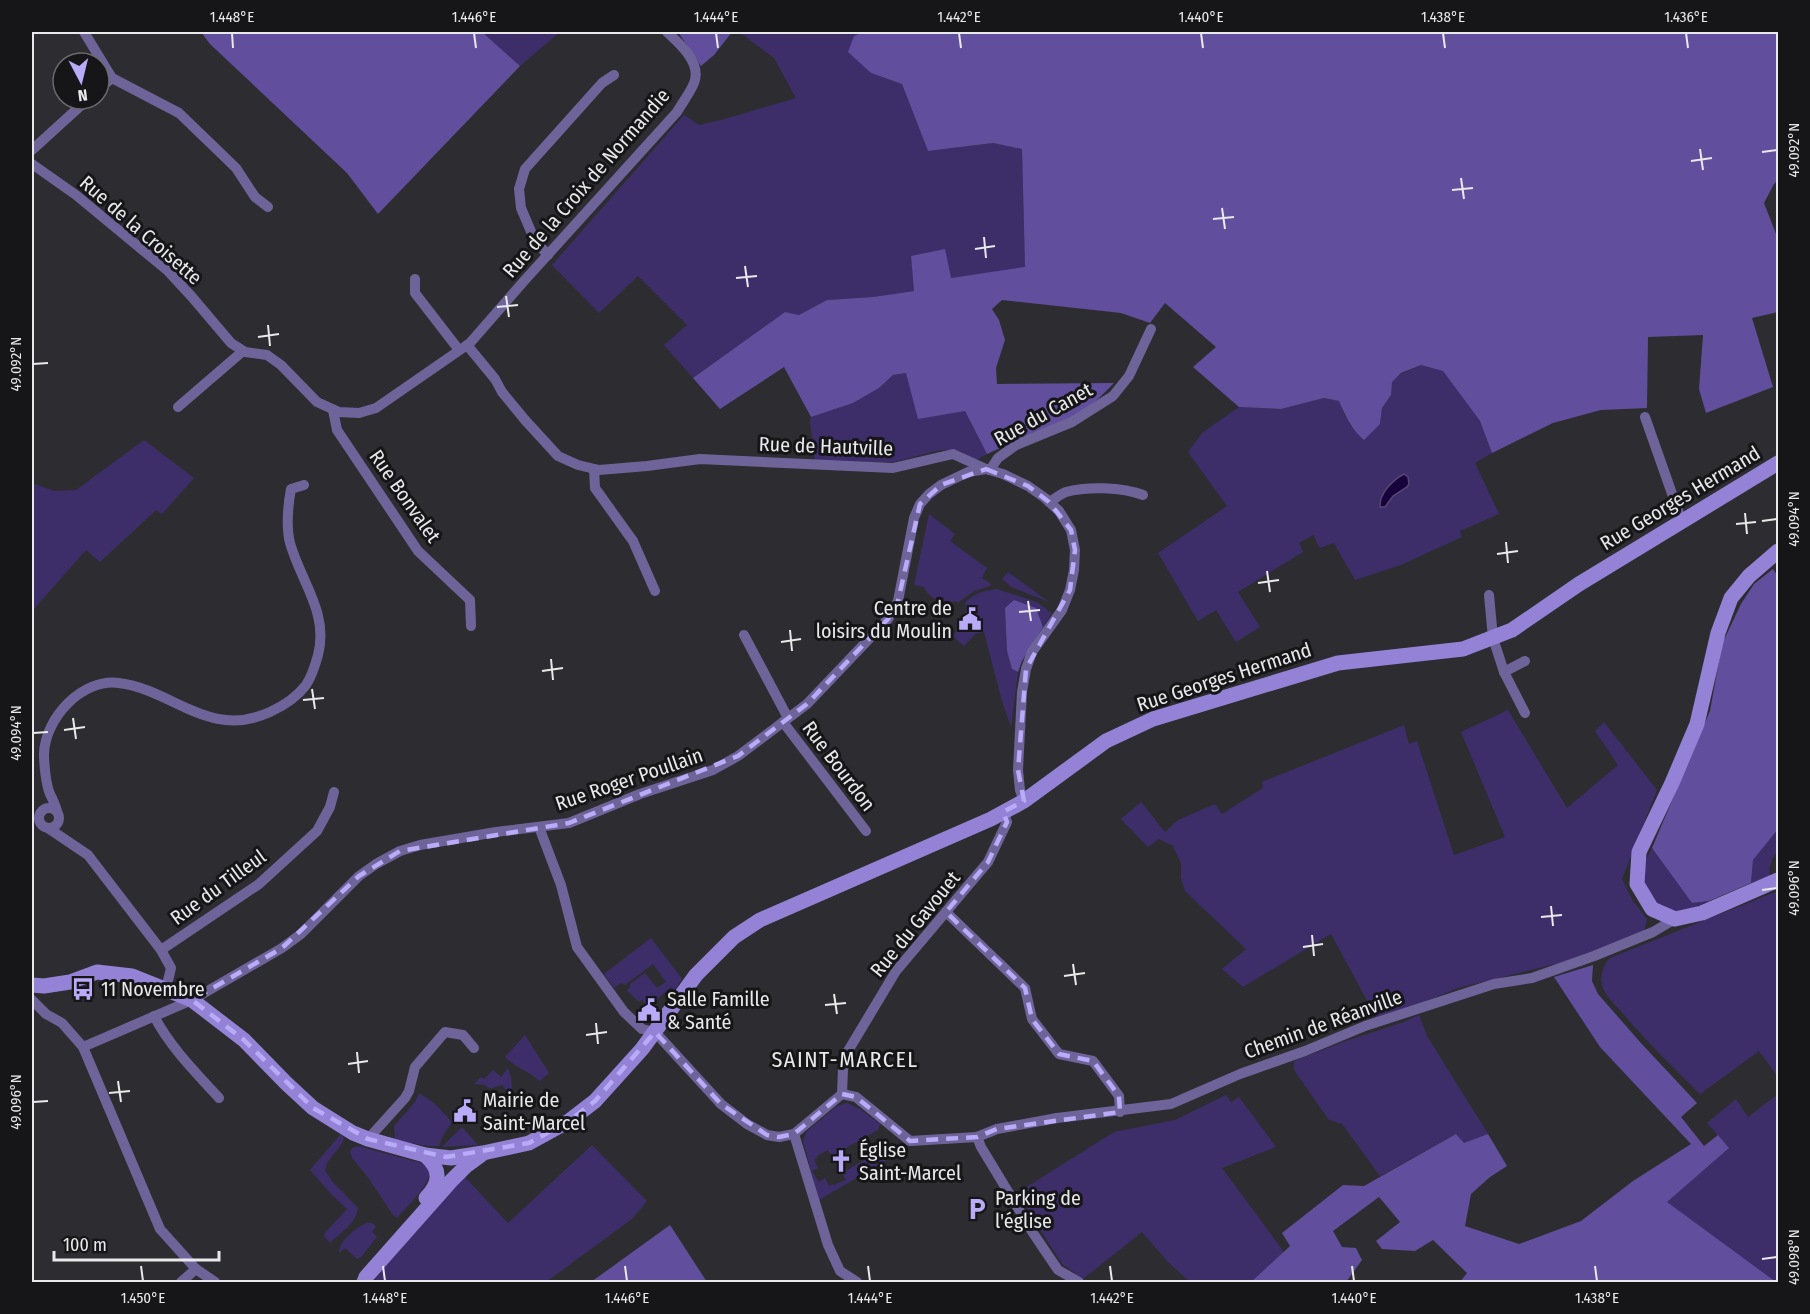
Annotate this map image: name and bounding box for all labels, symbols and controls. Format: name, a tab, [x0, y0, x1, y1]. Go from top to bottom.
text: 1.448°E	[210, 8, 254, 26]
text: 1.446°E	[452, 8, 496, 26]
text: 1.444°E	[694, 8, 738, 26]
text: 1.442°E	[937, 8, 981, 26]
text: 1.440°E	[1179, 8, 1223, 26]
text: 1.438°E	[1421, 8, 1465, 26]
text: 1.436°E	[1664, 8, 1708, 26]
north arrow	[51, 51, 111, 111]
street label: Rue de la Croix de Normandie	[497, 84, 675, 282]
text: N	[77, 85, 89, 105]
text: 49.092°N	[1785, 123, 1803, 177]
street label: Rue de la Croisette	[75, 170, 207, 290]
text: 49.092°N	[7, 337, 25, 391]
street label: Rue du Canet	[990, 377, 1097, 451]
street label: Rue de Hautville	[758, 432, 894, 460]
street label: Rue Georges Hermand	[1596, 441, 1764, 555]
street label: Rue Bonvalet	[364, 445, 446, 547]
text: 49.094°N	[1785, 491, 1803, 547]
place label: Centre de loisirs du Moulin	[816, 596, 952, 643]
public building icon: Centre de loisirs du Moulin	[957, 606, 983, 632]
street label: Rue Georges Hermand	[1134, 637, 1314, 717]
text: 49.094°N	[7, 705, 25, 761]
street label: Rue Bourdon	[798, 716, 880, 816]
street label: Rue Roger Poullain	[552, 743, 706, 815]
street label: Rue du Tilleul	[166, 844, 270, 930]
text: 49.096°N	[1785, 860, 1803, 916]
street label: Rue du Gavouet	[865, 866, 965, 982]
bus stop icon: 11 Novembre	[70, 976, 96, 1002]
place label: 11 Novembre	[101, 977, 205, 1001]
street label: Chemin de Réanville	[1241, 984, 1405, 1064]
place label: Salle Famille & Santé	[667, 987, 770, 1034]
public building icon: Salle Famille & Santé	[636, 997, 662, 1023]
district label: SAINT-MARCEL	[772, 1046, 918, 1073]
text: 49.096°N	[7, 1074, 25, 1130]
place label: Mairie de Saint-Marcel	[483, 1088, 585, 1135]
public building icon: Mairie de Saint-Marcel	[452, 1098, 478, 1124]
place label: Église Saint-Marcel	[859, 1138, 961, 1185]
church icon: Église Saint-Marcel	[828, 1148, 854, 1174]
place label: Parking de l'église	[995, 1186, 1081, 1233]
parking icon: Parking de l'église	[964, 1196, 990, 1222]
scale bar	[54, 1224, 219, 1262]
text: 49.098°N	[1785, 1229, 1803, 1285]
text: 100 m	[63, 1234, 107, 1256]
text: 1.450°E	[121, 1289, 165, 1307]
text: 1.448°E	[363, 1289, 407, 1307]
text: 1.446°E	[605, 1289, 649, 1307]
text: 1.444°E	[848, 1289, 892, 1307]
text: 1.442°E	[1090, 1289, 1134, 1307]
text: 1.440°E	[1332, 1289, 1376, 1307]
text: 1.438°E	[1575, 1289, 1619, 1307]

